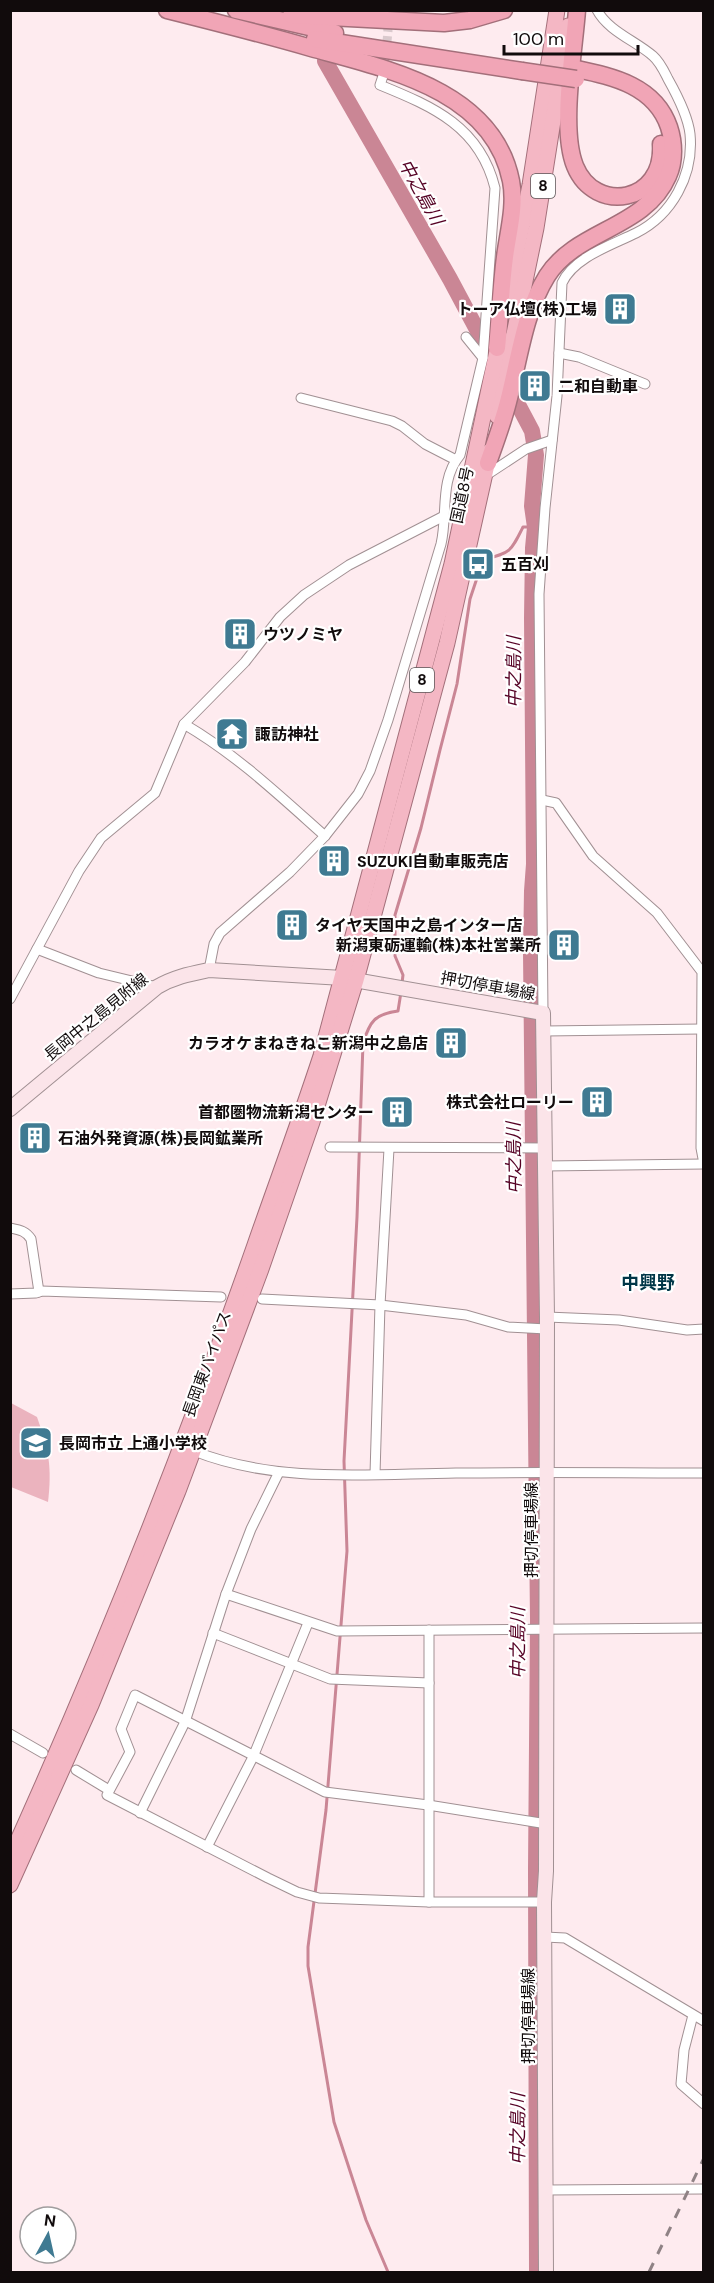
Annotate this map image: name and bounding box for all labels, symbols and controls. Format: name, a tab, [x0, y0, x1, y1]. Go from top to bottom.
scale bar	[504, 18, 638, 56]
text: 100 m	[513, 27, 564, 51]
water label: 中之島川	[393, 155, 450, 231]
road number: 8	[531, 174, 555, 198]
building icon: トーア仏壇(株)工場	[602, 291, 638, 327]
place label: トーア仏壇(株)工場	[457, 299, 597, 320]
building icon: 二和自動車	[517, 368, 553, 404]
place label: 二和自動車	[558, 376, 638, 397]
street label: 国道8号	[446, 465, 478, 525]
bus stop icon: 五百刈	[460, 546, 496, 582]
place label: 五百刈	[501, 554, 549, 575]
building icon: ウツノミヤ	[222, 616, 258, 652]
place label: ウツノミヤ	[263, 624, 343, 645]
water label: 中之島川	[502, 634, 526, 708]
road number: 8	[410, 668, 434, 692]
temple icon: 諏訪神社	[214, 716, 250, 752]
place label: 諏訪神社	[255, 724, 319, 745]
building icon: SUZUKI自動車販売店	[316, 843, 352, 879]
place label: SUZUKI自動車販売店	[357, 851, 509, 872]
building icon: タイヤ天国中之島インター店	[274, 907, 310, 943]
place label: タイヤ天国中之島インター店	[315, 915, 523, 936]
building icon: 新潟東砺運輸(株)本社営業所	[546, 927, 582, 963]
place label: 新潟東砺運輸(株)本社営業所	[336, 935, 541, 956]
street label: 押切停車場線	[439, 967, 537, 1005]
street label: 長岡中之島見附線	[40, 969, 152, 1065]
building icon: カラオケまねきねこ新潟中之島店	[433, 1025, 469, 1061]
place label: カラオケまねきねこ新潟中之島店	[188, 1033, 428, 1054]
building icon: 株式会社ローリー	[579, 1084, 615, 1120]
place label: 株式会社ローリー	[446, 1092, 574, 1113]
building icon: 首都圏物流新潟センター	[379, 1094, 415, 1130]
place label: 首都圏物流新潟センター	[198, 1102, 374, 1123]
building icon: 石油外発資源(株)長岡鉱業所	[17, 1120, 53, 1156]
water label: 中之島川	[501, 1120, 527, 1194]
place label: 石油外発資源(株)長岡鉱業所	[58, 1128, 263, 1149]
district label: 中興野	[621, 1271, 675, 1295]
street label: 長岡東バイパス	[178, 1308, 236, 1420]
school or university icon: 長岡市立 上通小学校	[18, 1425, 54, 1461]
place label: 長岡市立 上通小学校	[59, 1433, 207, 1454]
street label: 押切停車場線	[521, 1482, 542, 1578]
water label: 中之島川	[506, 1605, 530, 1679]
street label: 押切停車場線	[518, 1968, 539, 2064]
water label: 中之島川	[506, 2091, 530, 2165]
north arrow	[18, 2205, 78, 2265]
text: N	[43, 2209, 57, 2232]

